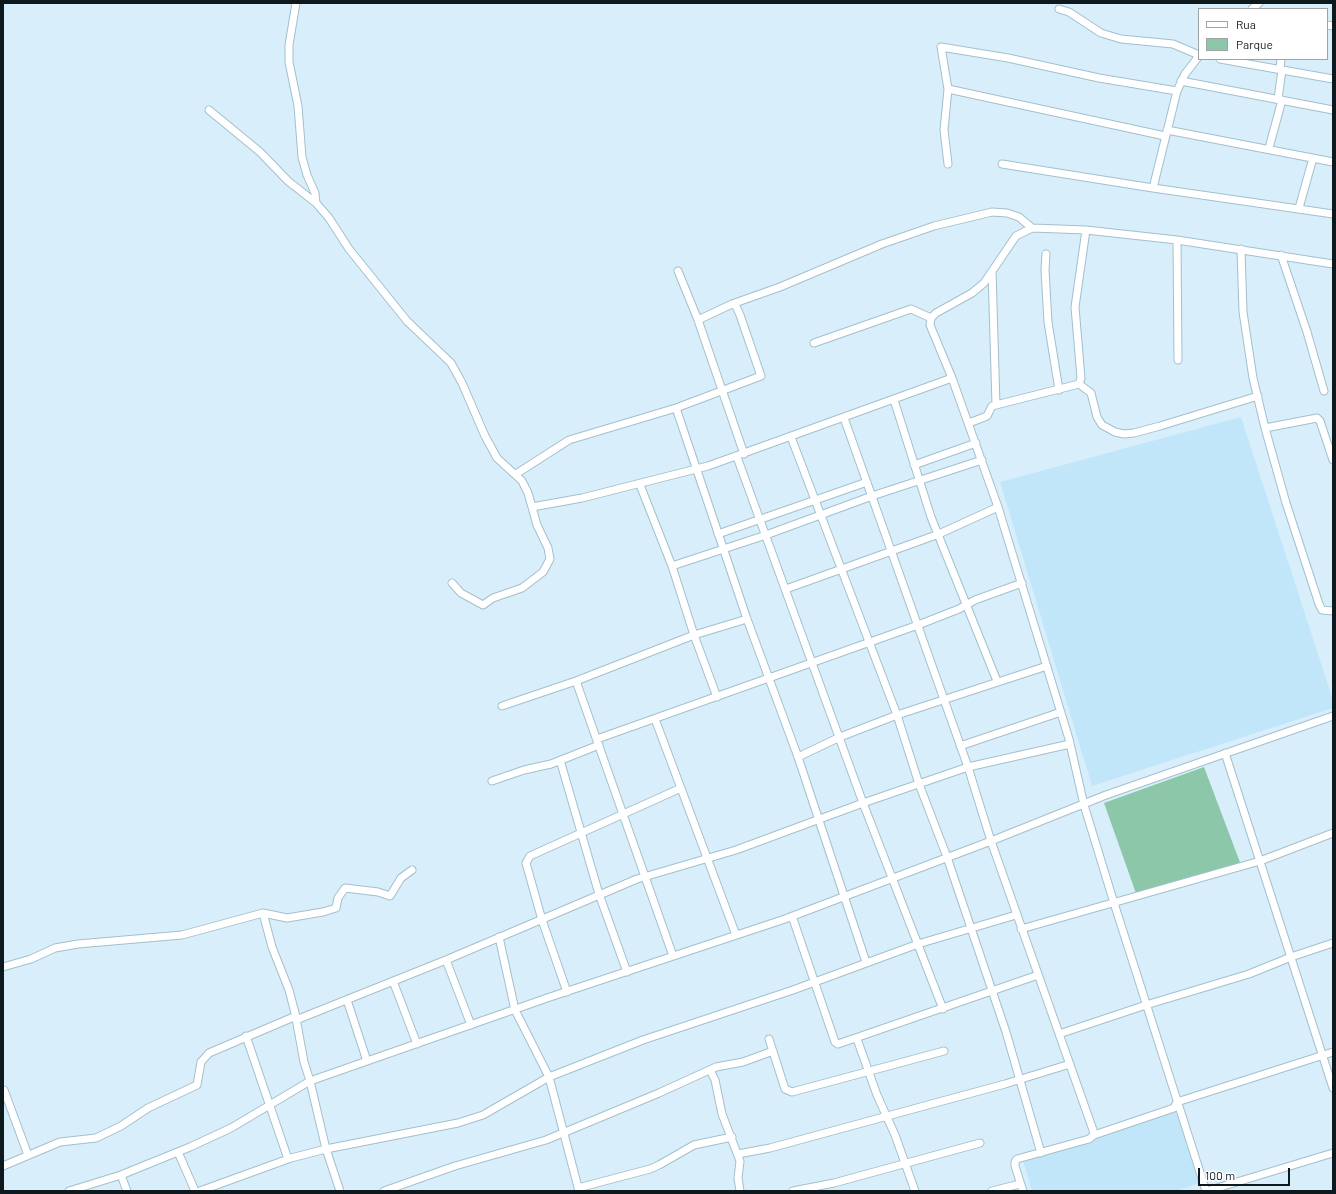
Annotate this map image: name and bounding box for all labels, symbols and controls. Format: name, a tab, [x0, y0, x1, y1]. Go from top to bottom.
legend	[1198, 8, 1328, 60]
text: Rua	[1236, 17, 1256, 31]
text: Parque	[1236, 37, 1273, 51]
scale bar	[1200, 1160, 1292, 1186]
text: 100 m	[1205, 1168, 1235, 1182]

